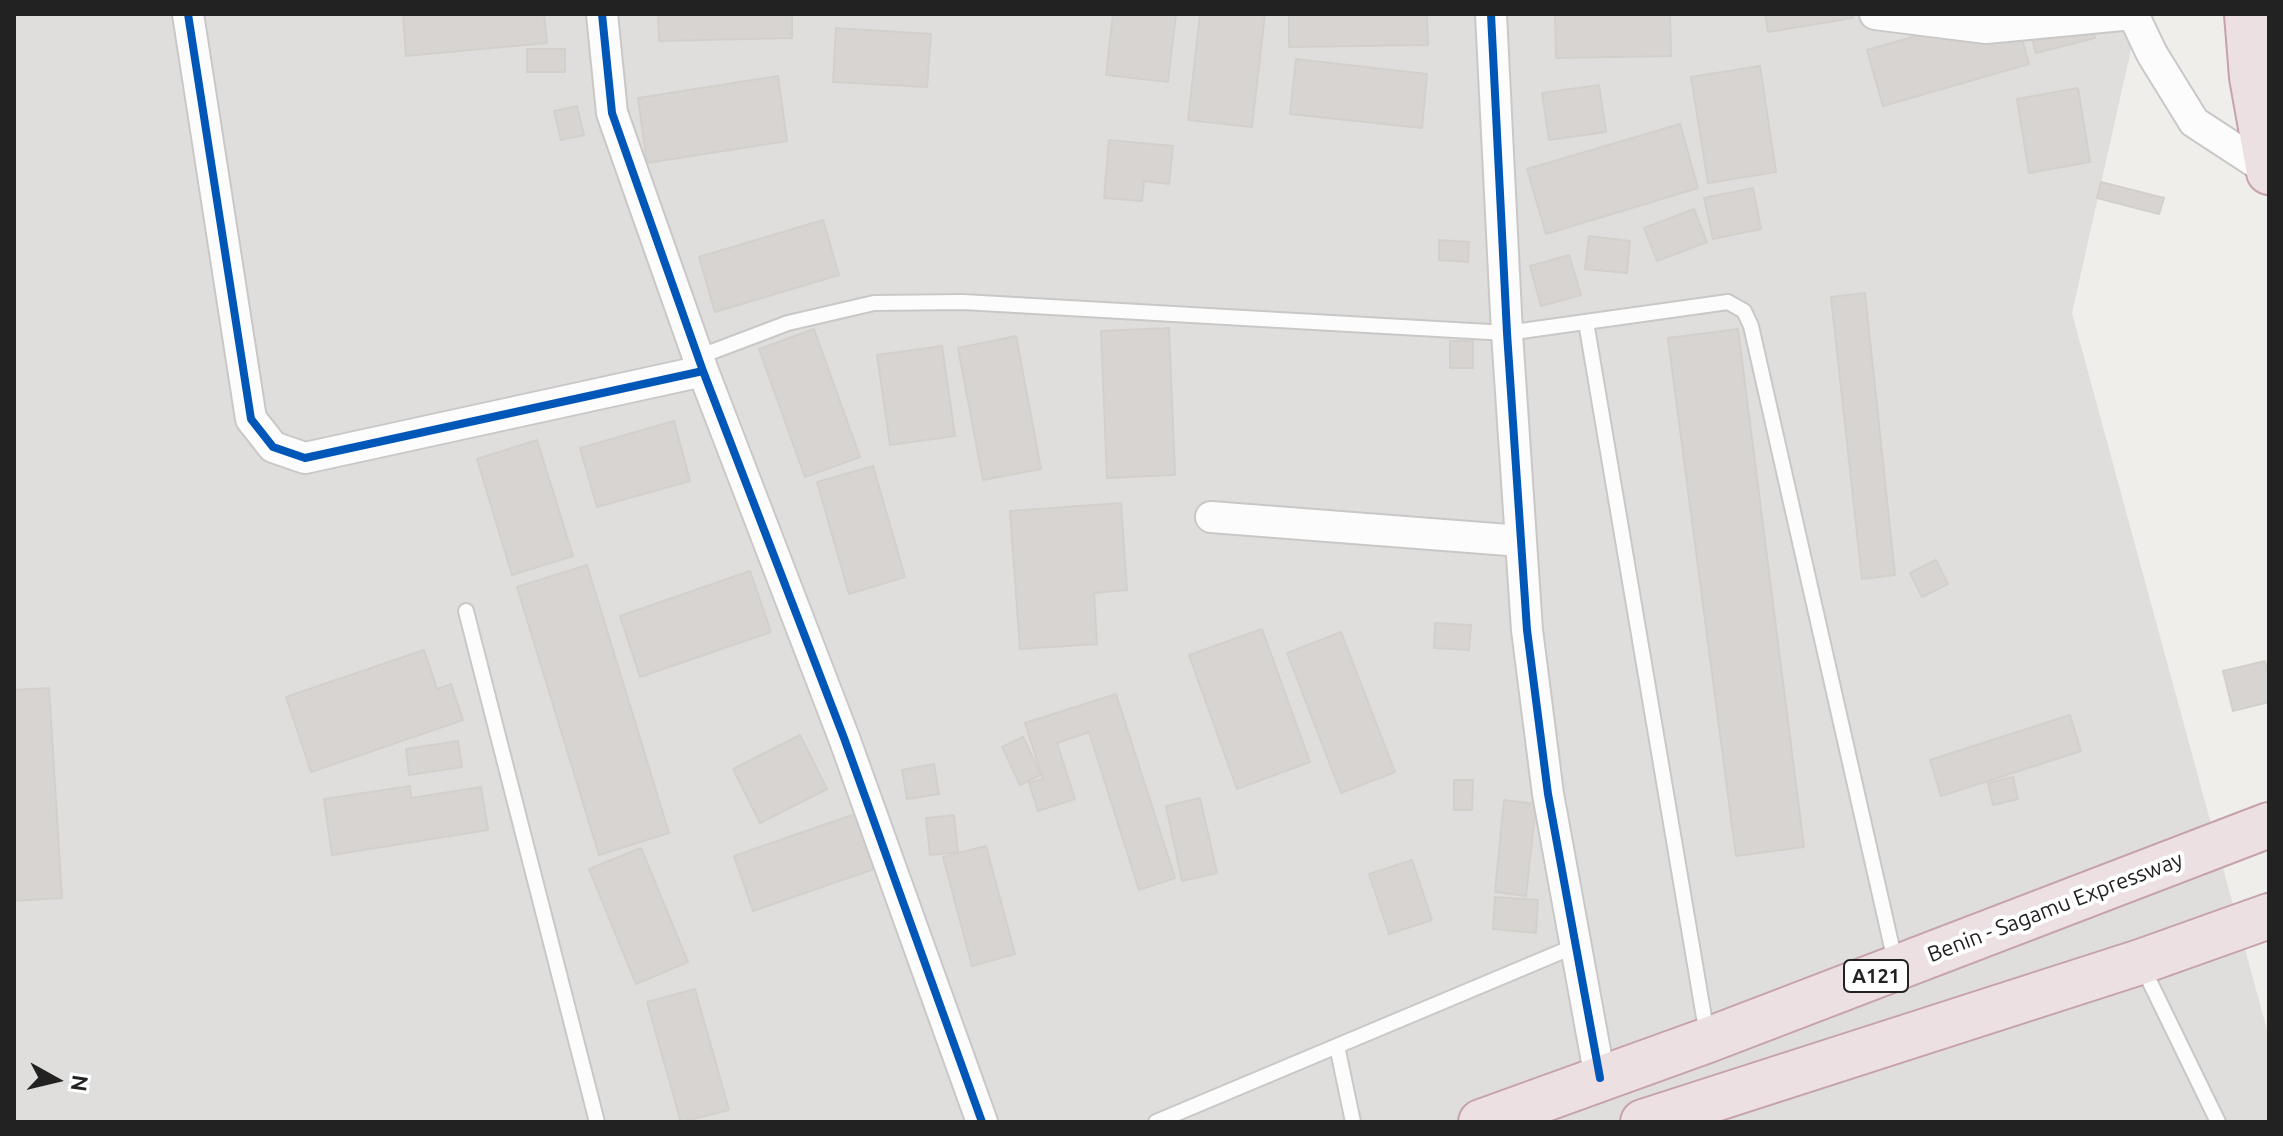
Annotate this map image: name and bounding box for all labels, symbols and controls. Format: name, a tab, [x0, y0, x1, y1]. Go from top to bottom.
street label: Benin - Sagamu Expressway	[1924, 846, 2186, 968]
road number: A121	[1844, 960, 1908, 992]
north arrow	[16, 1040, 96, 1120]
text: N	[67, 1074, 94, 1093]

